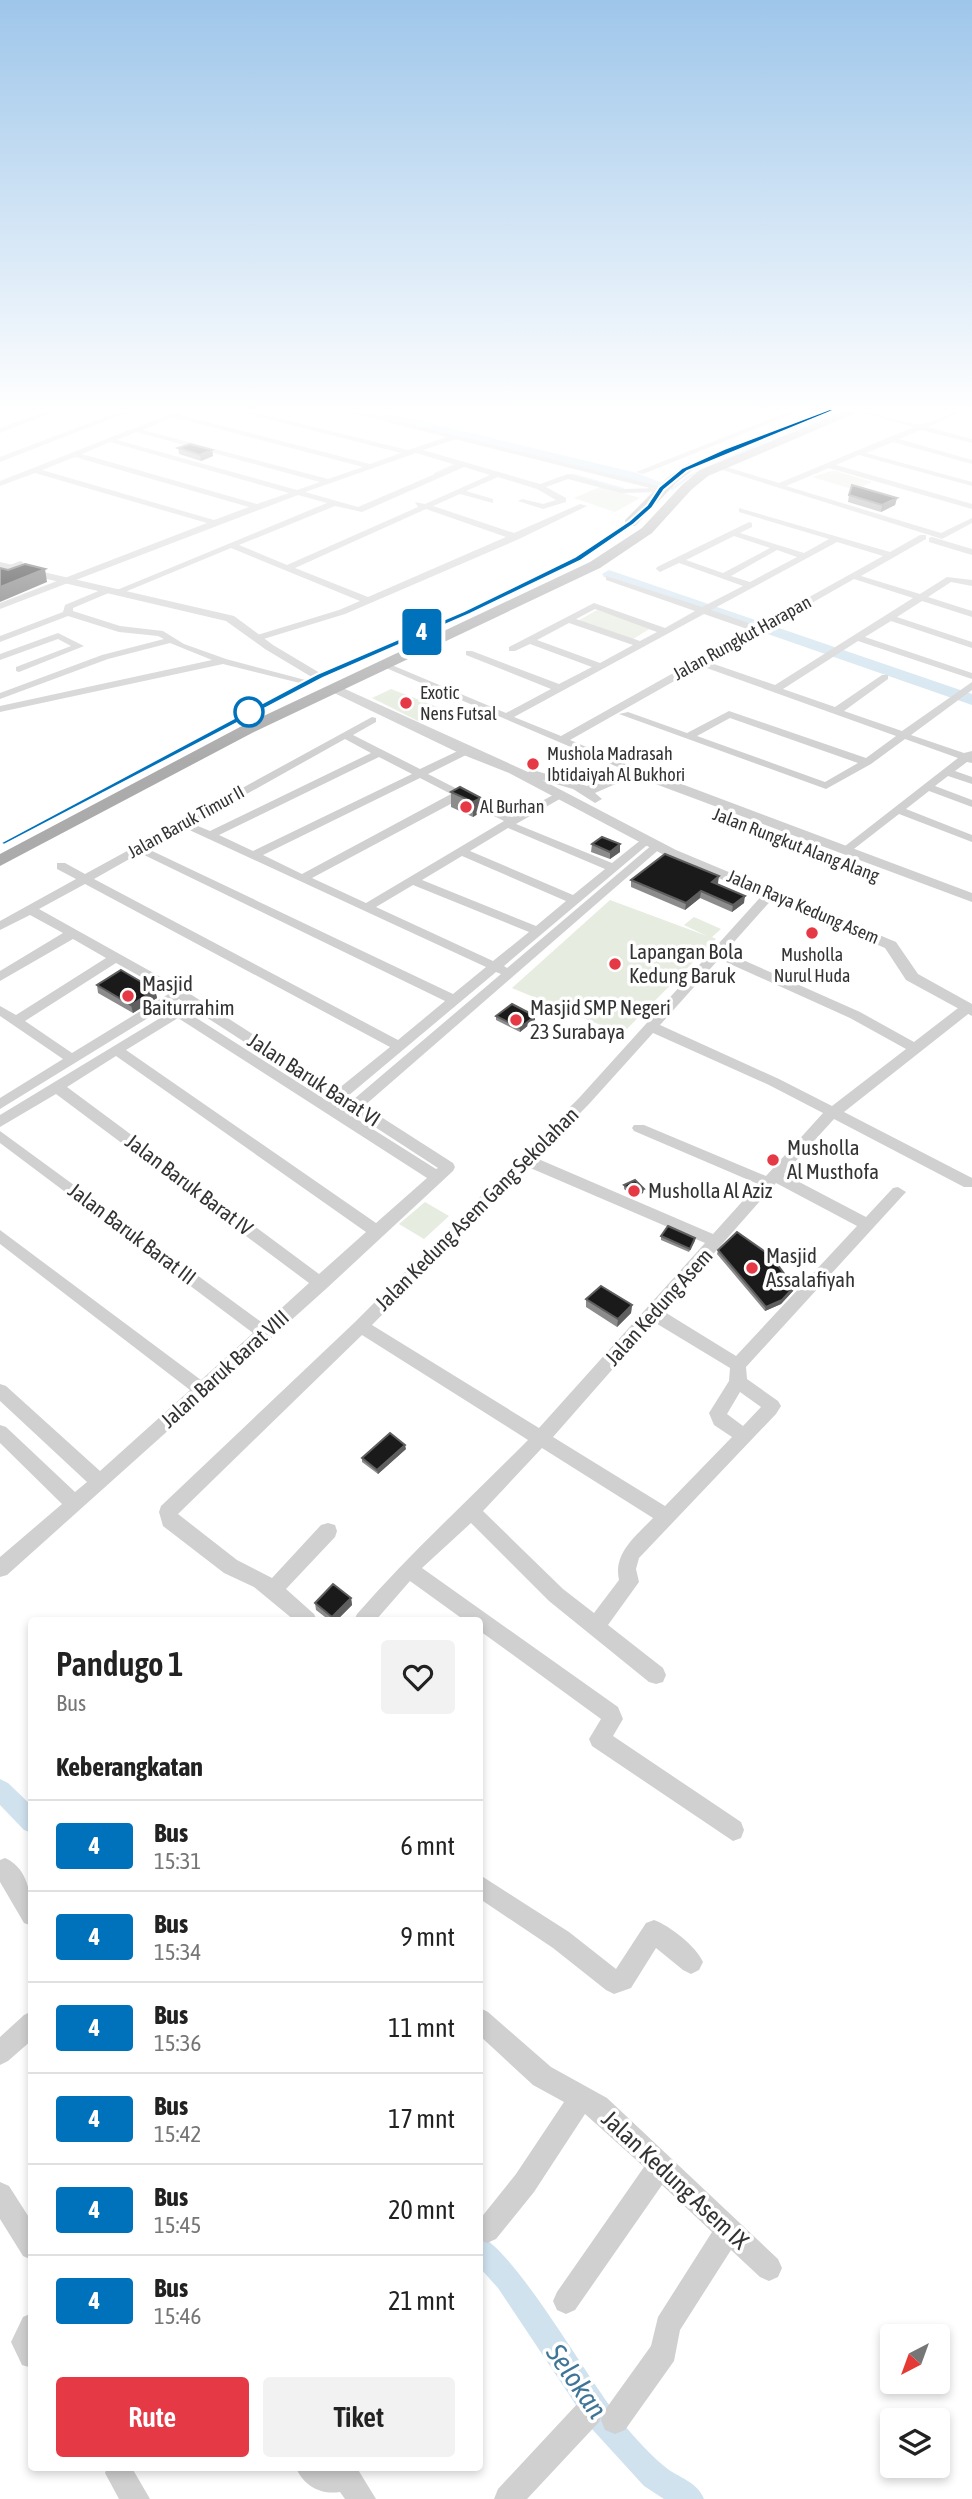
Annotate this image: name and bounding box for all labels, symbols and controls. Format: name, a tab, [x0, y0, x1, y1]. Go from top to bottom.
street label: Jalan Rungkut Harapan	[669, 591, 814, 684]
line badge: 4	[399, 609, 445, 655]
text: 4	[416, 618, 428, 645]
place label: Exotic Nens Futsal	[420, 682, 497, 724]
marker: Exotic Nens Futsal	[398, 695, 414, 711]
unlabelled marker	[234, 697, 264, 727]
place label: Mushola Madrasah Ibtidaiyah Al Bukhori	[547, 743, 685, 785]
marker: Mushola Madrasah Ibtidaiyah Al Bukhori	[525, 756, 541, 772]
street label: Jalan Baruk Timur II	[124, 781, 248, 862]
place label: Al Burhan	[480, 796, 544, 817]
marker: Al Burhan	[458, 799, 474, 815]
street label: Jalan Rungkut Alang Alang	[710, 803, 882, 886]
street label: Jalan Raya Kedung Asem	[724, 865, 882, 948]
marker: Musholla Nurul Huda	[804, 925, 820, 941]
place label: Lapangan Bola Kedung Baruk	[629, 939, 743, 987]
place label: Musholla Nurul Huda	[774, 944, 850, 986]
marker: Lapangan Bola Kedung Baruk	[607, 956, 623, 972]
place label: Masjid Baiturrahim	[142, 971, 235, 1019]
marker: Masjid Baiturrahim	[120, 988, 136, 1004]
place label: Masjid SMP Negeri 23 Surabaya	[530, 995, 671, 1043]
marker: Masjid SMP Negeri 23 Surabaya	[508, 1012, 524, 1028]
street label: Jalan Baruk Barat VI	[244, 1027, 385, 1131]
street label: Jalan Kedung Asem Gang Sekolahan	[370, 1102, 583, 1315]
street label: Jalan Baruk Barat IV	[121, 1129, 258, 1240]
place label: Musholla Al Musthofa	[787, 1135, 879, 1183]
marker: Musholla Al Musthofa	[765, 1152, 781, 1168]
street label: Jalan Baruk Barat III	[64, 1177, 201, 1289]
place label: Musholla Al Aziz	[648, 1178, 773, 1202]
marker: Musholla Al Aziz	[626, 1183, 642, 1199]
street label: Jalan Kedung Asem	[600, 1243, 717, 1370]
place label: Masjid Assalafiyah	[766, 1243, 855, 1291]
marker: Masjid Assalafiyah	[744, 1260, 760, 1276]
street label: Jalan Baruk Barat VIII	[156, 1305, 293, 1432]
button: heart	[381, 1640, 455, 1714]
text: Pandugo 1	[56, 1645, 184, 1683]
text: Bus	[56, 1690, 86, 1716]
text: Keberangkatan	[56, 1752, 203, 1782]
text: Bus	[154, 1818, 188, 1848]
text: 6 mnt	[400, 1831, 455, 1861]
text: 4	[89, 1832, 100, 1859]
text: 15:31	[154, 1848, 201, 1874]
text: Bus	[154, 1909, 188, 1939]
text: 9 mnt	[400, 1922, 455, 1952]
text: 4	[89, 1923, 100, 1950]
text: 15:34	[154, 1939, 201, 1965]
text: Bus	[154, 2000, 188, 2030]
text: 11 mnt	[388, 2013, 455, 2043]
text: 4	[89, 2014, 100, 2041]
text: 15:36	[154, 2030, 201, 2056]
text: Bus	[154, 2091, 188, 2121]
text: 17 mnt	[388, 2104, 455, 2134]
text: 4	[89, 2105, 100, 2132]
street label: Jalan Kedung Asem IX	[597, 2105, 754, 2254]
text: 15:42	[154, 2121, 201, 2147]
text: Bus	[154, 2182, 188, 2212]
text: 20 mnt	[388, 2195, 455, 2225]
text: 4	[89, 2196, 100, 2223]
text: 15:45	[154, 2212, 201, 2238]
text: Bus	[154, 2273, 188, 2303]
text: 21 mnt	[388, 2286, 455, 2316]
text: 4	[89, 2287, 100, 2314]
text: 15:46	[154, 2303, 201, 2329]
north arrow	[880, 2324, 950, 2394]
map controls	[880, 2324, 950, 2478]
water label: Selokan	[540, 2337, 614, 2425]
button: Rute	[56, 2377, 249, 2457]
button: Tiket	[263, 2377, 455, 2457]
button: layers	[880, 2408, 950, 2478]

